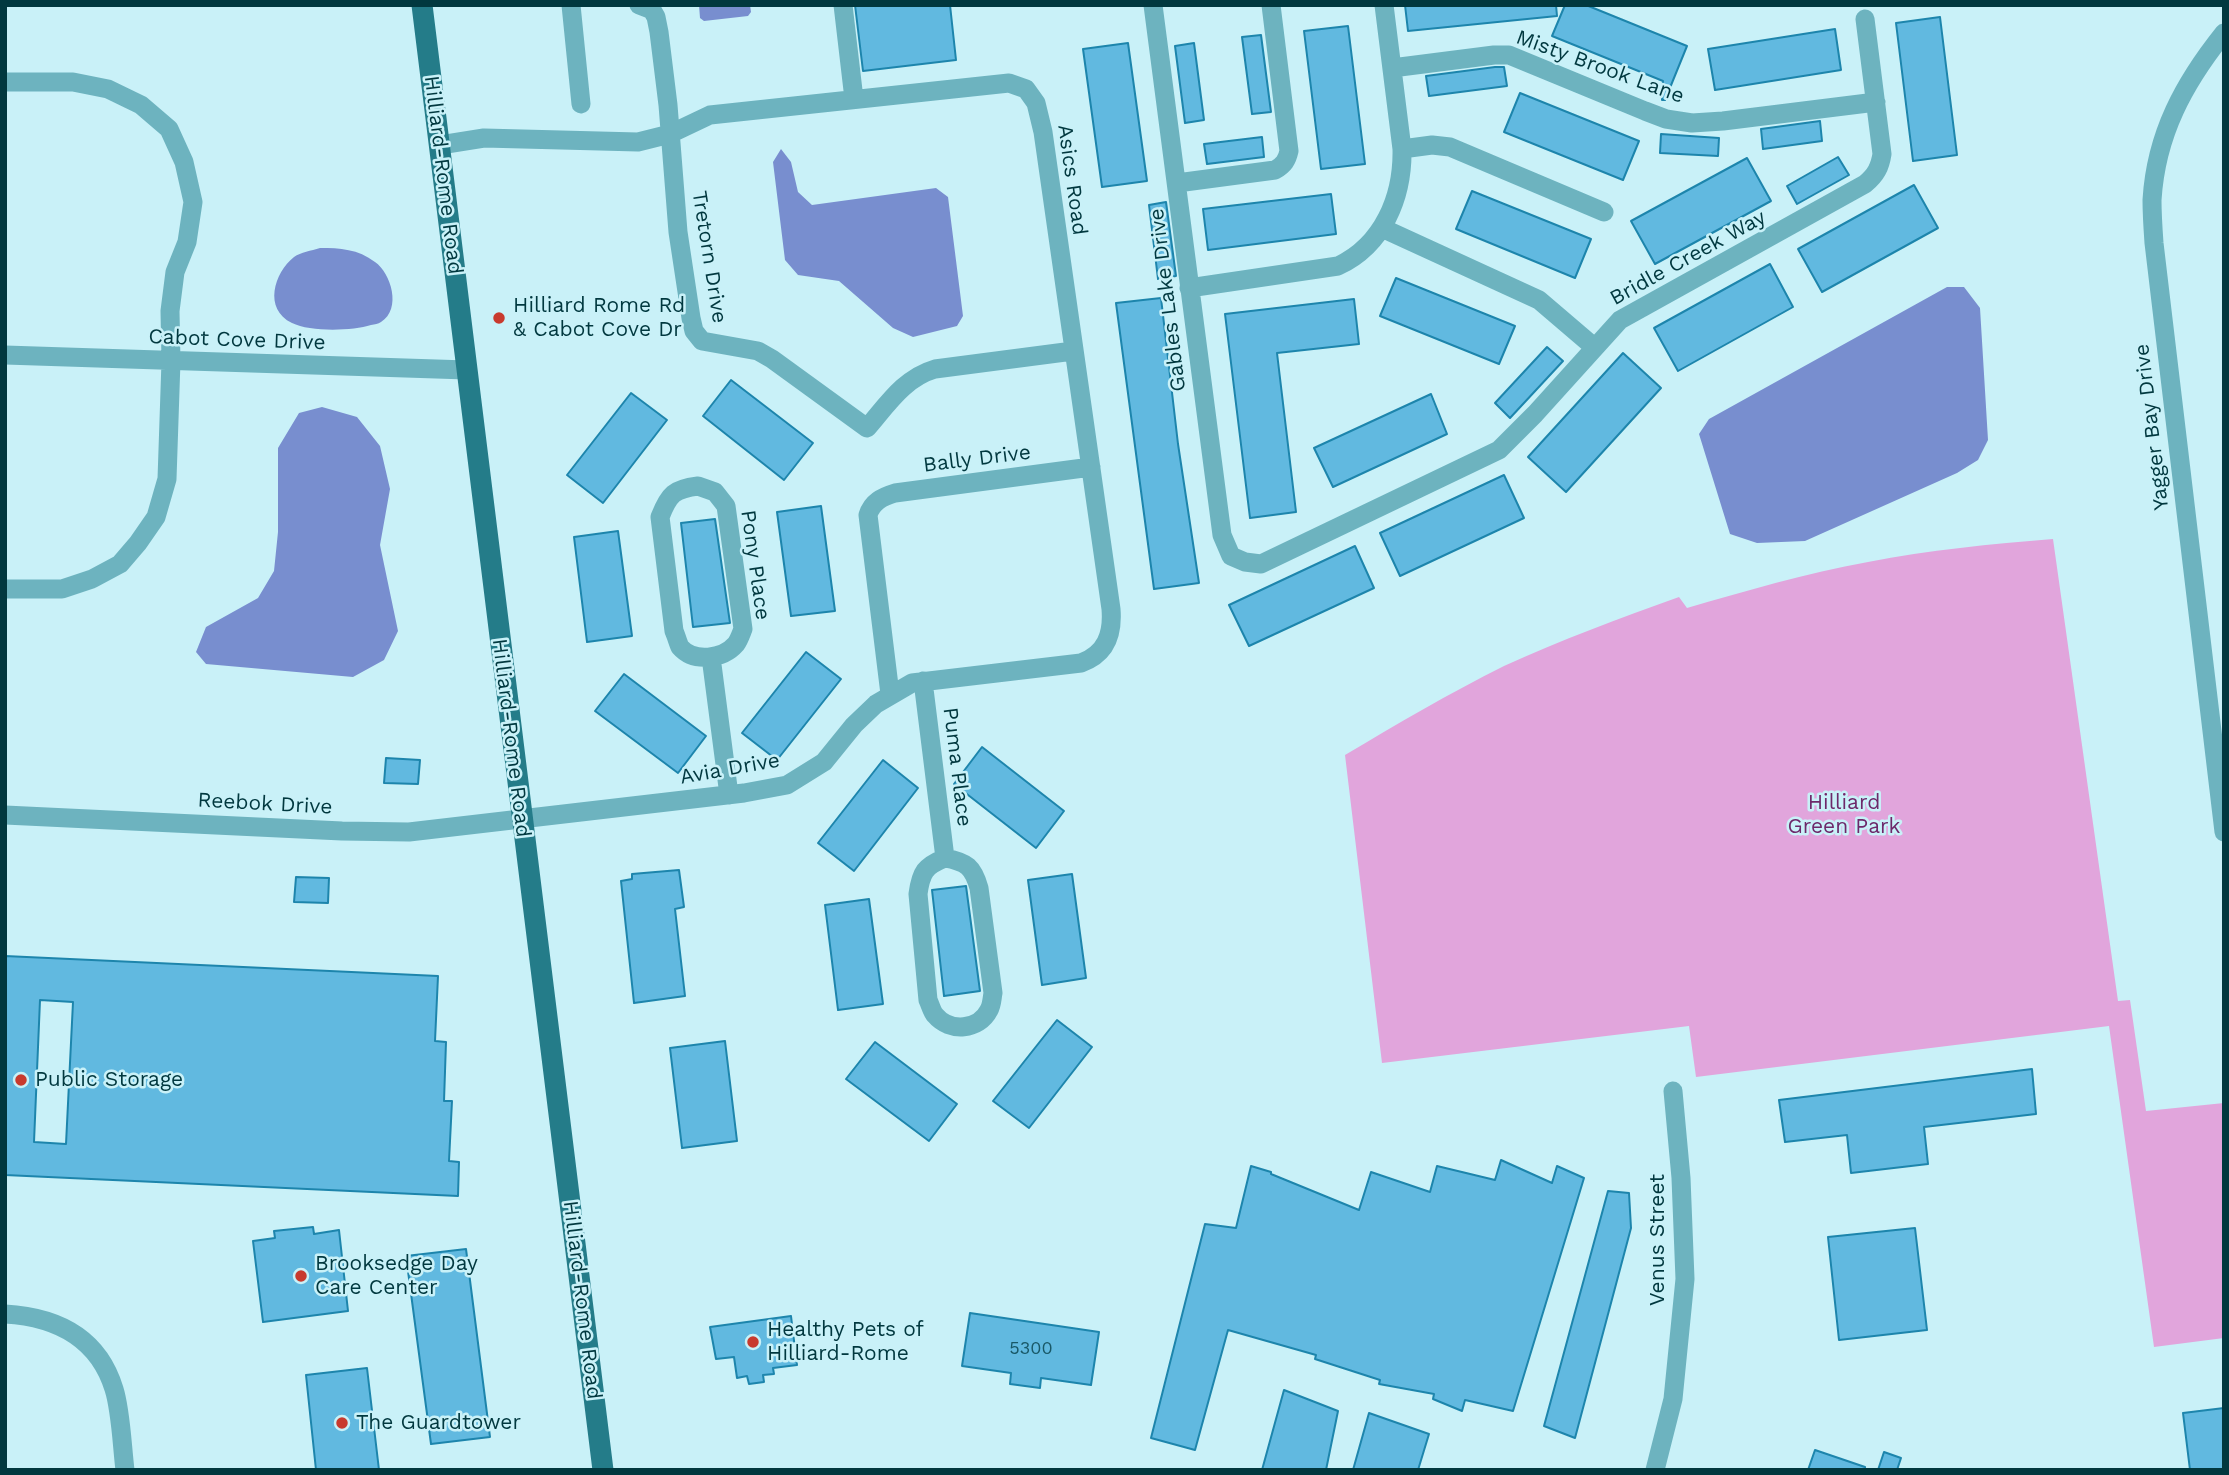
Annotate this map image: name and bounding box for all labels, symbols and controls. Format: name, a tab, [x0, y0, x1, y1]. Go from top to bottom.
street label: Misty Brook Lane	[1512, 25, 1688, 109]
street label: Hilliard-Rome Road	[418, 74, 468, 276]
street label: Asics Road	[1052, 123, 1092, 237]
street label: Tretorn Drive	[686, 189, 732, 325]
street label: Bridle Creek Way	[1606, 205, 1770, 311]
street label: Gables Lake Drive	[1144, 207, 1192, 393]
place label: Hilliard Rome Rd & Cabot Cove Dr	[513, 293, 685, 343]
marker: Hilliard Rome Rd & Cabot Cove Dr	[491, 310, 507, 326]
street label: Cabot Cove Drive	[148, 324, 326, 356]
street label: Yagger Bay Drive	[2129, 342, 2175, 512]
street label: Bally Drive	[922, 440, 1032, 478]
street label: Pony Place	[735, 508, 775, 622]
street label: Hilliard-Rome Road	[486, 637, 536, 839]
street label: Puma Place	[937, 706, 977, 828]
street label: Avia Drive	[678, 748, 782, 790]
street label: Reebok Drive	[197, 788, 333, 820]
park label: Hilliard Green Park	[1787, 790, 1901, 840]
place label: Public Storage	[35, 1067, 183, 1093]
marker: Public Storage	[13, 1072, 29, 1088]
street label: Venus Street	[1645, 1174, 1671, 1306]
street label: Hilliard-Rome Road	[557, 1199, 607, 1401]
place label: Brooksedge Day Care Center	[315, 1251, 478, 1301]
marker: Brooksedge Day Care Center	[293, 1268, 309, 1284]
place label: Healthy Pets of Hilliard-Rome	[767, 1317, 924, 1367]
marker: Healthy Pets of Hilliard-Rome	[745, 1334, 761, 1350]
house number: 5300	[1009, 1338, 1053, 1360]
place label: The Guardtower	[356, 1410, 521, 1436]
marker: The Guardtower	[334, 1415, 350, 1431]

